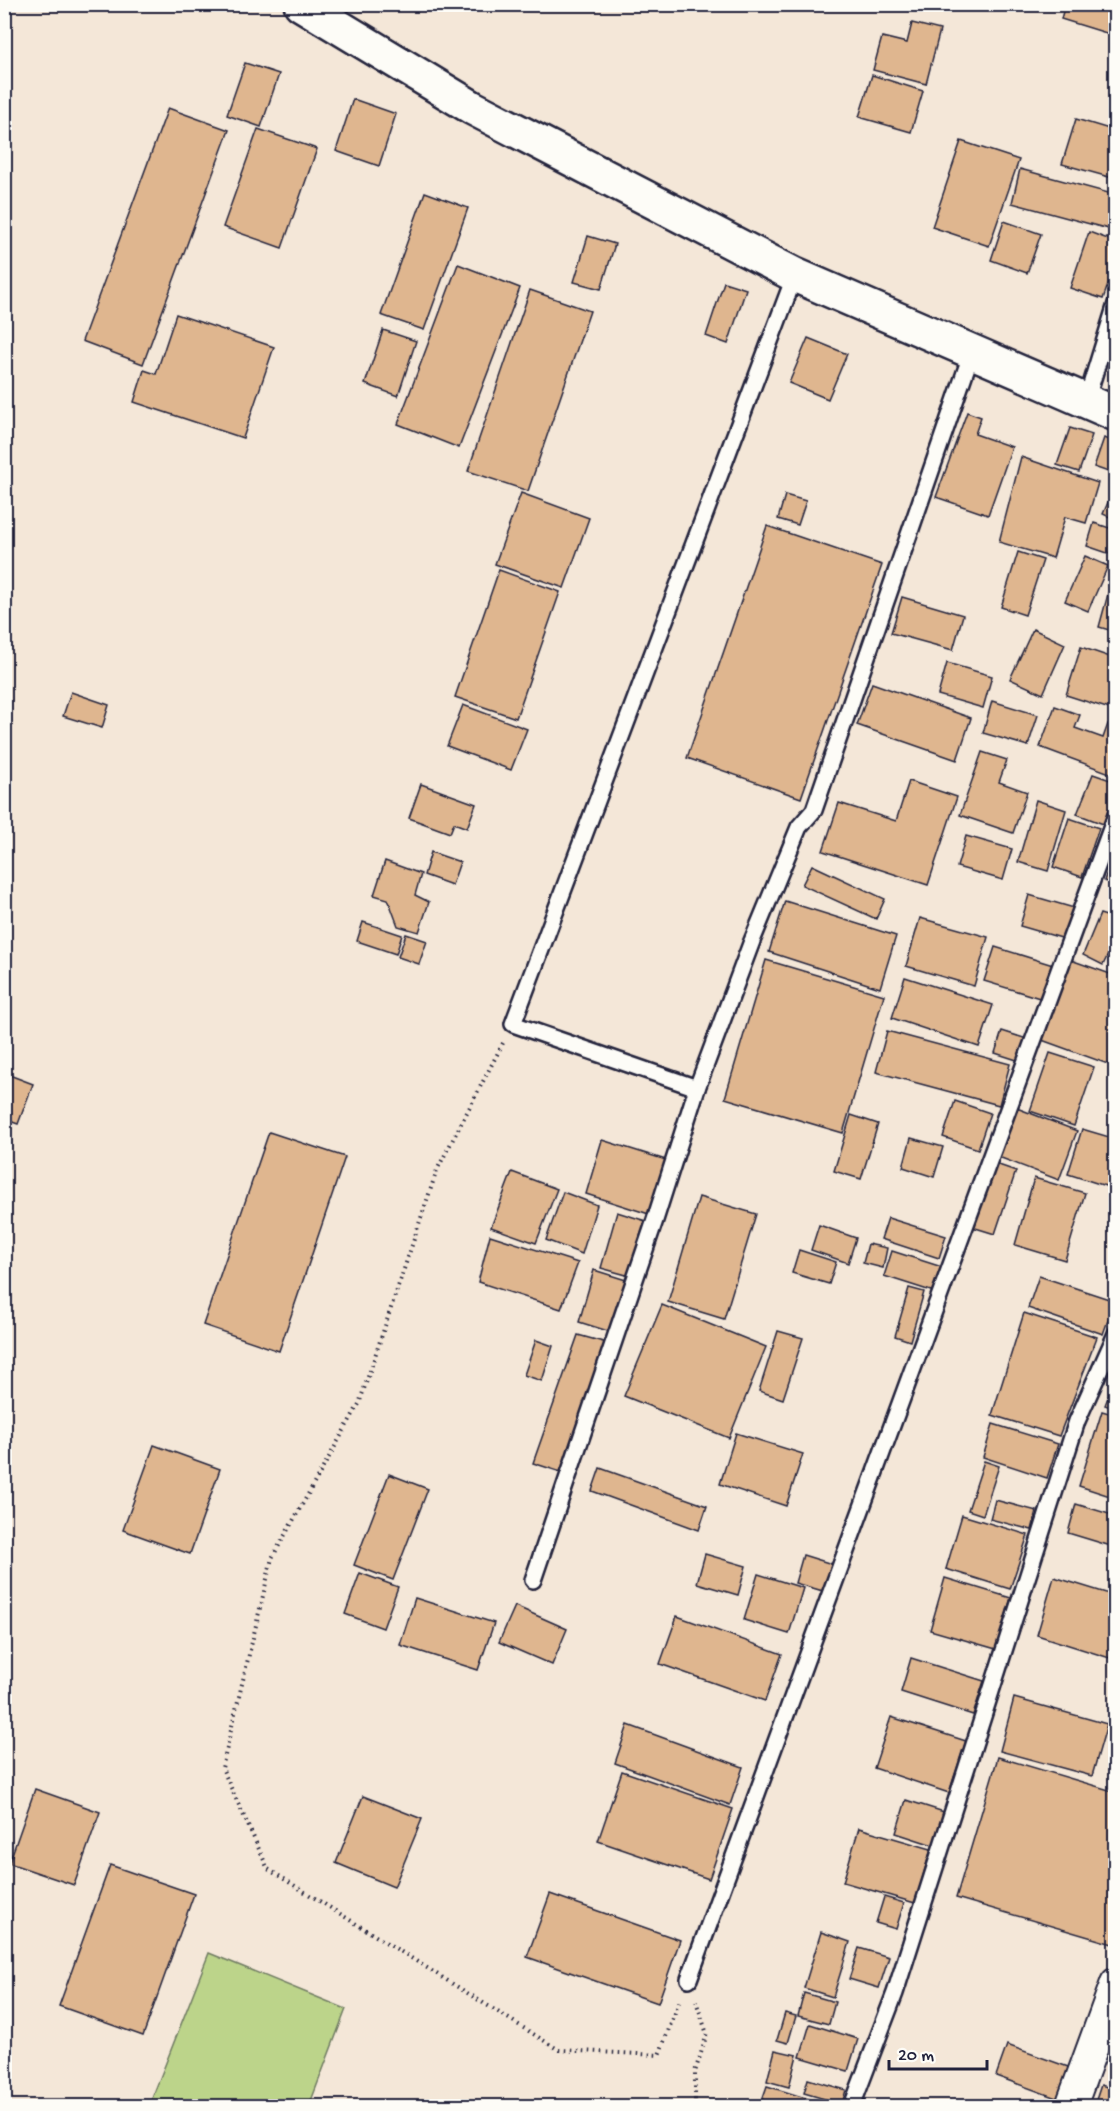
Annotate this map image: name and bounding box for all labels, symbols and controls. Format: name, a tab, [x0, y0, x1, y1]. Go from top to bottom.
scale bar	[889, 2033, 986, 2071]
text: 20 m	[898, 2046, 934, 2067]

